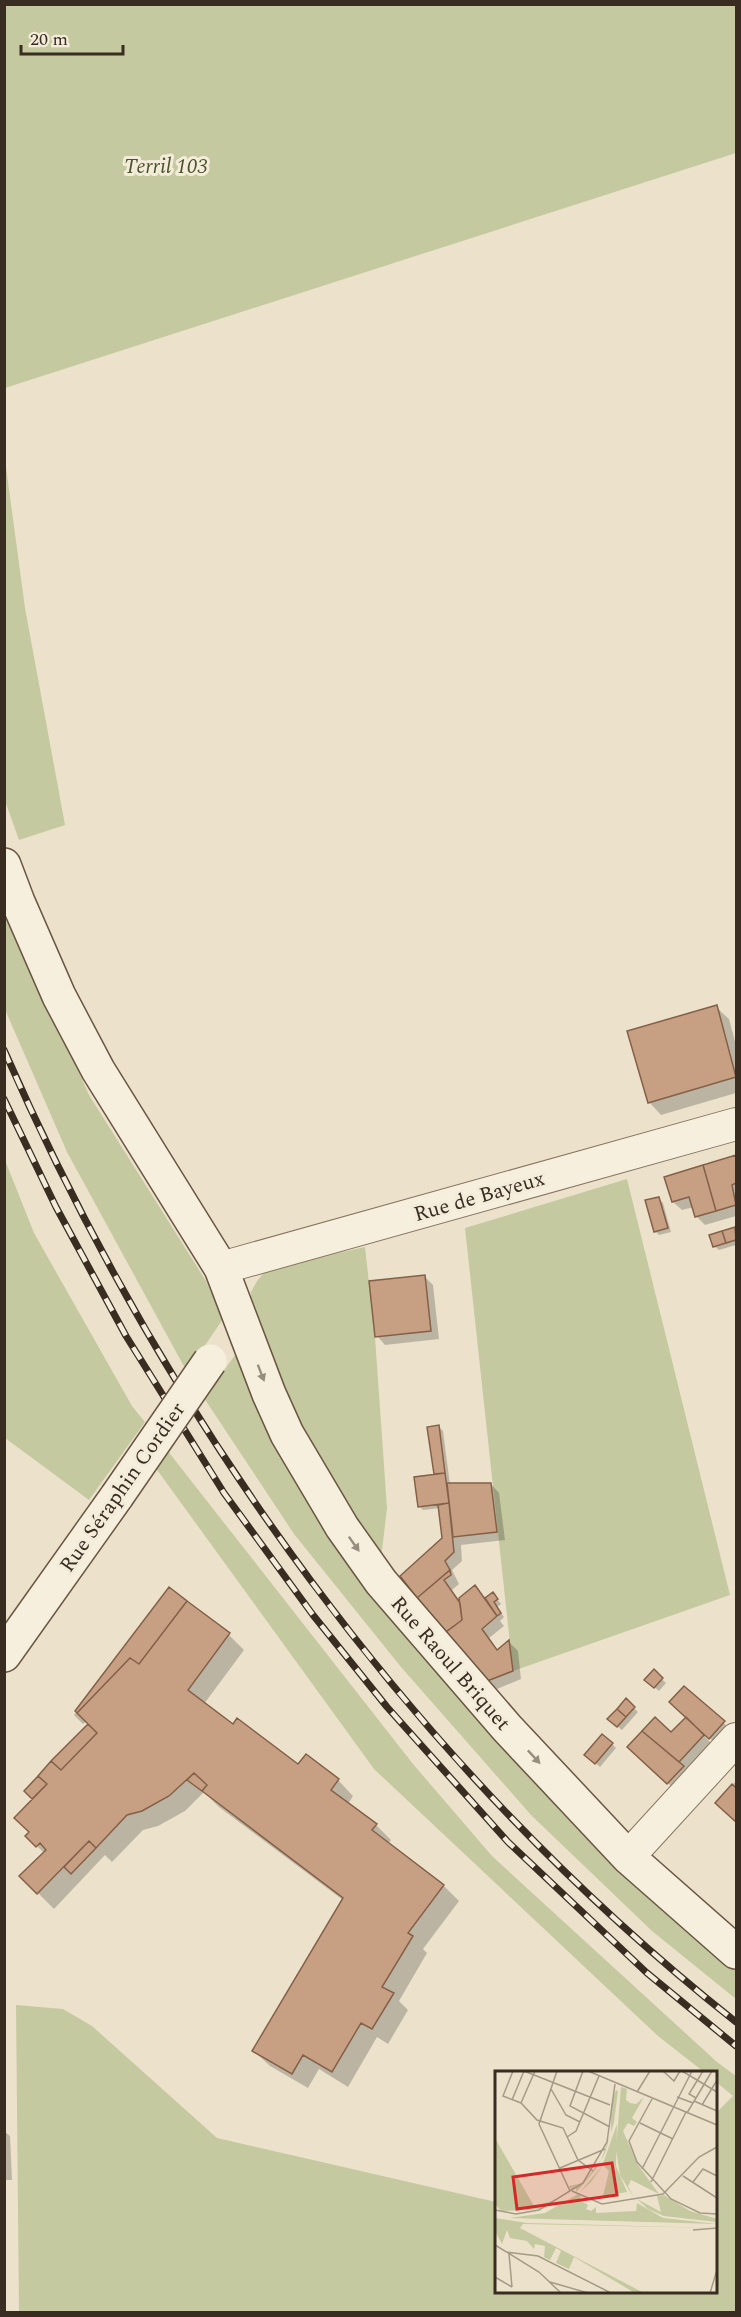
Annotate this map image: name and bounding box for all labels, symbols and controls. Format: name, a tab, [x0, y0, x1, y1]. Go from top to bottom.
scale bar	[21, 18, 123, 56]
text: 20 m	[30, 26, 68, 53]
park label: Terril 103	[124, 151, 208, 183]
street label: Rue de Bayeux	[410, 1163, 548, 1231]
one-way arrow	[257, 1364, 266, 1382]
street label: Rue Séraphin Cordier	[52, 1396, 194, 1579]
one-way arrow	[348, 1536, 359, 1552]
street label: Rue Raoul Briquet	[382, 1589, 518, 1738]
one-way arrow	[527, 1749, 541, 1764]
inset map	[495, 2071, 717, 2293]

